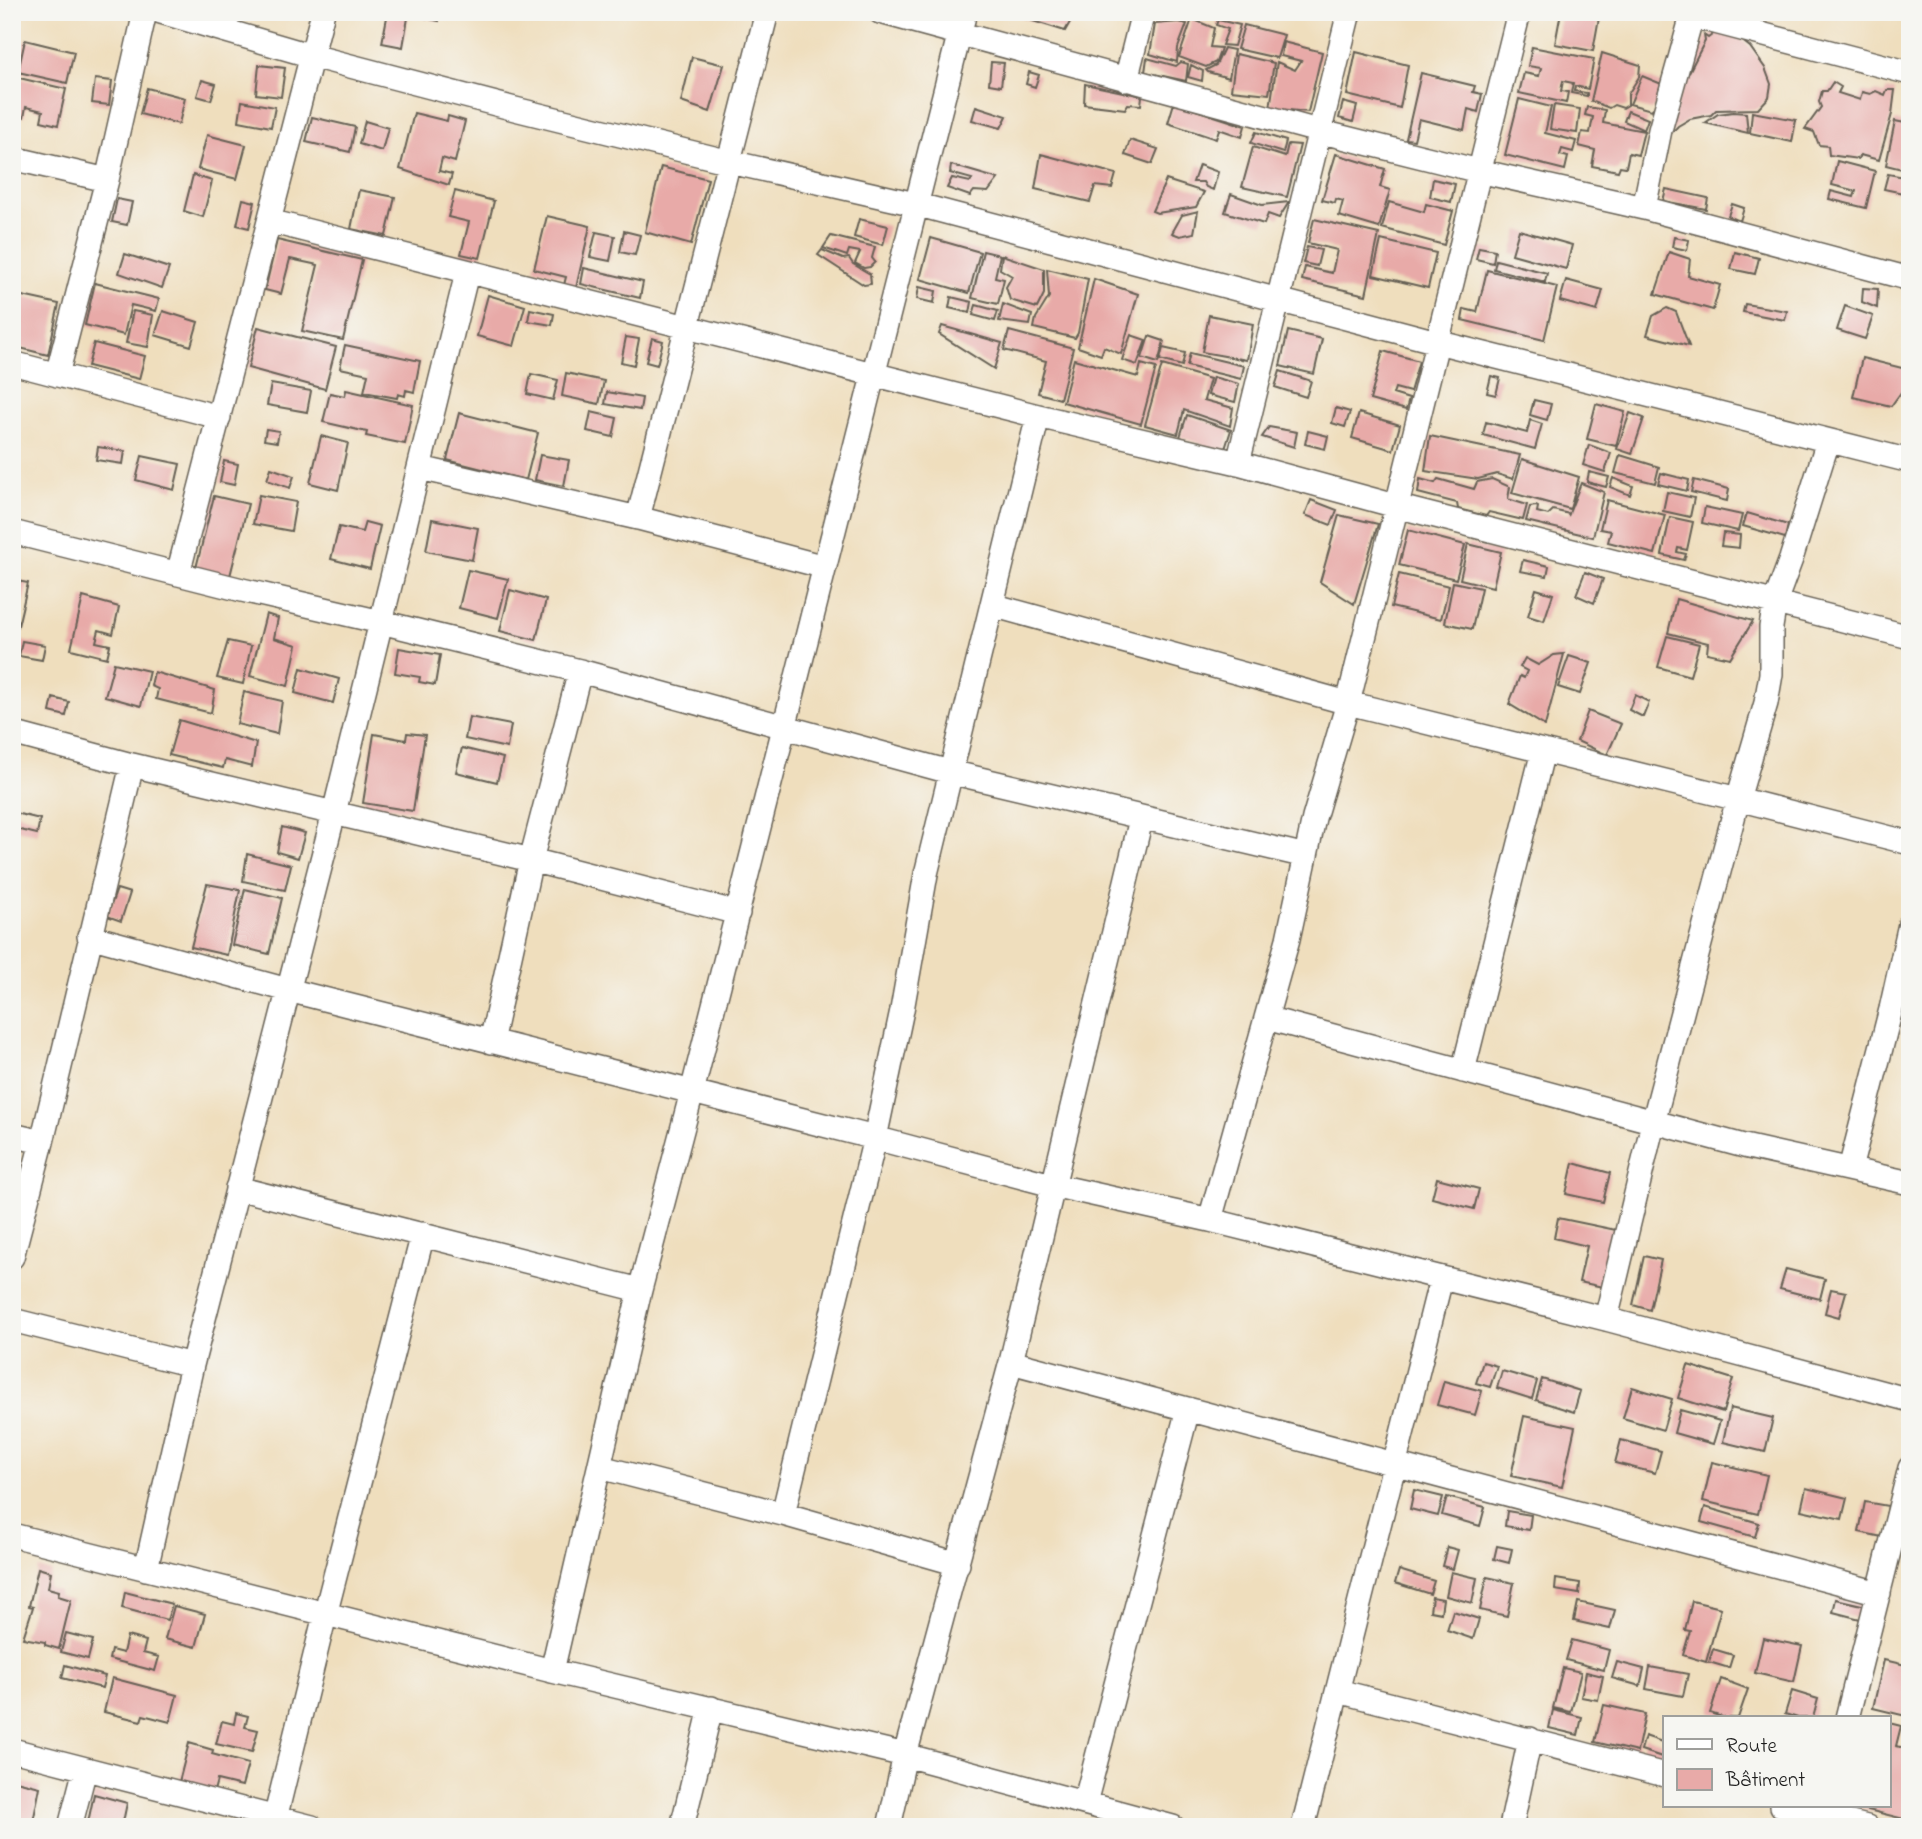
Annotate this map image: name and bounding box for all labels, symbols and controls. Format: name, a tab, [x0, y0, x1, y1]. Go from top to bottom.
legend	[1663, 1716, 1890, 1808]
text: Route	[1726, 1732, 1778, 1762]
text: Bâtiment	[1725, 1766, 1805, 1796]

